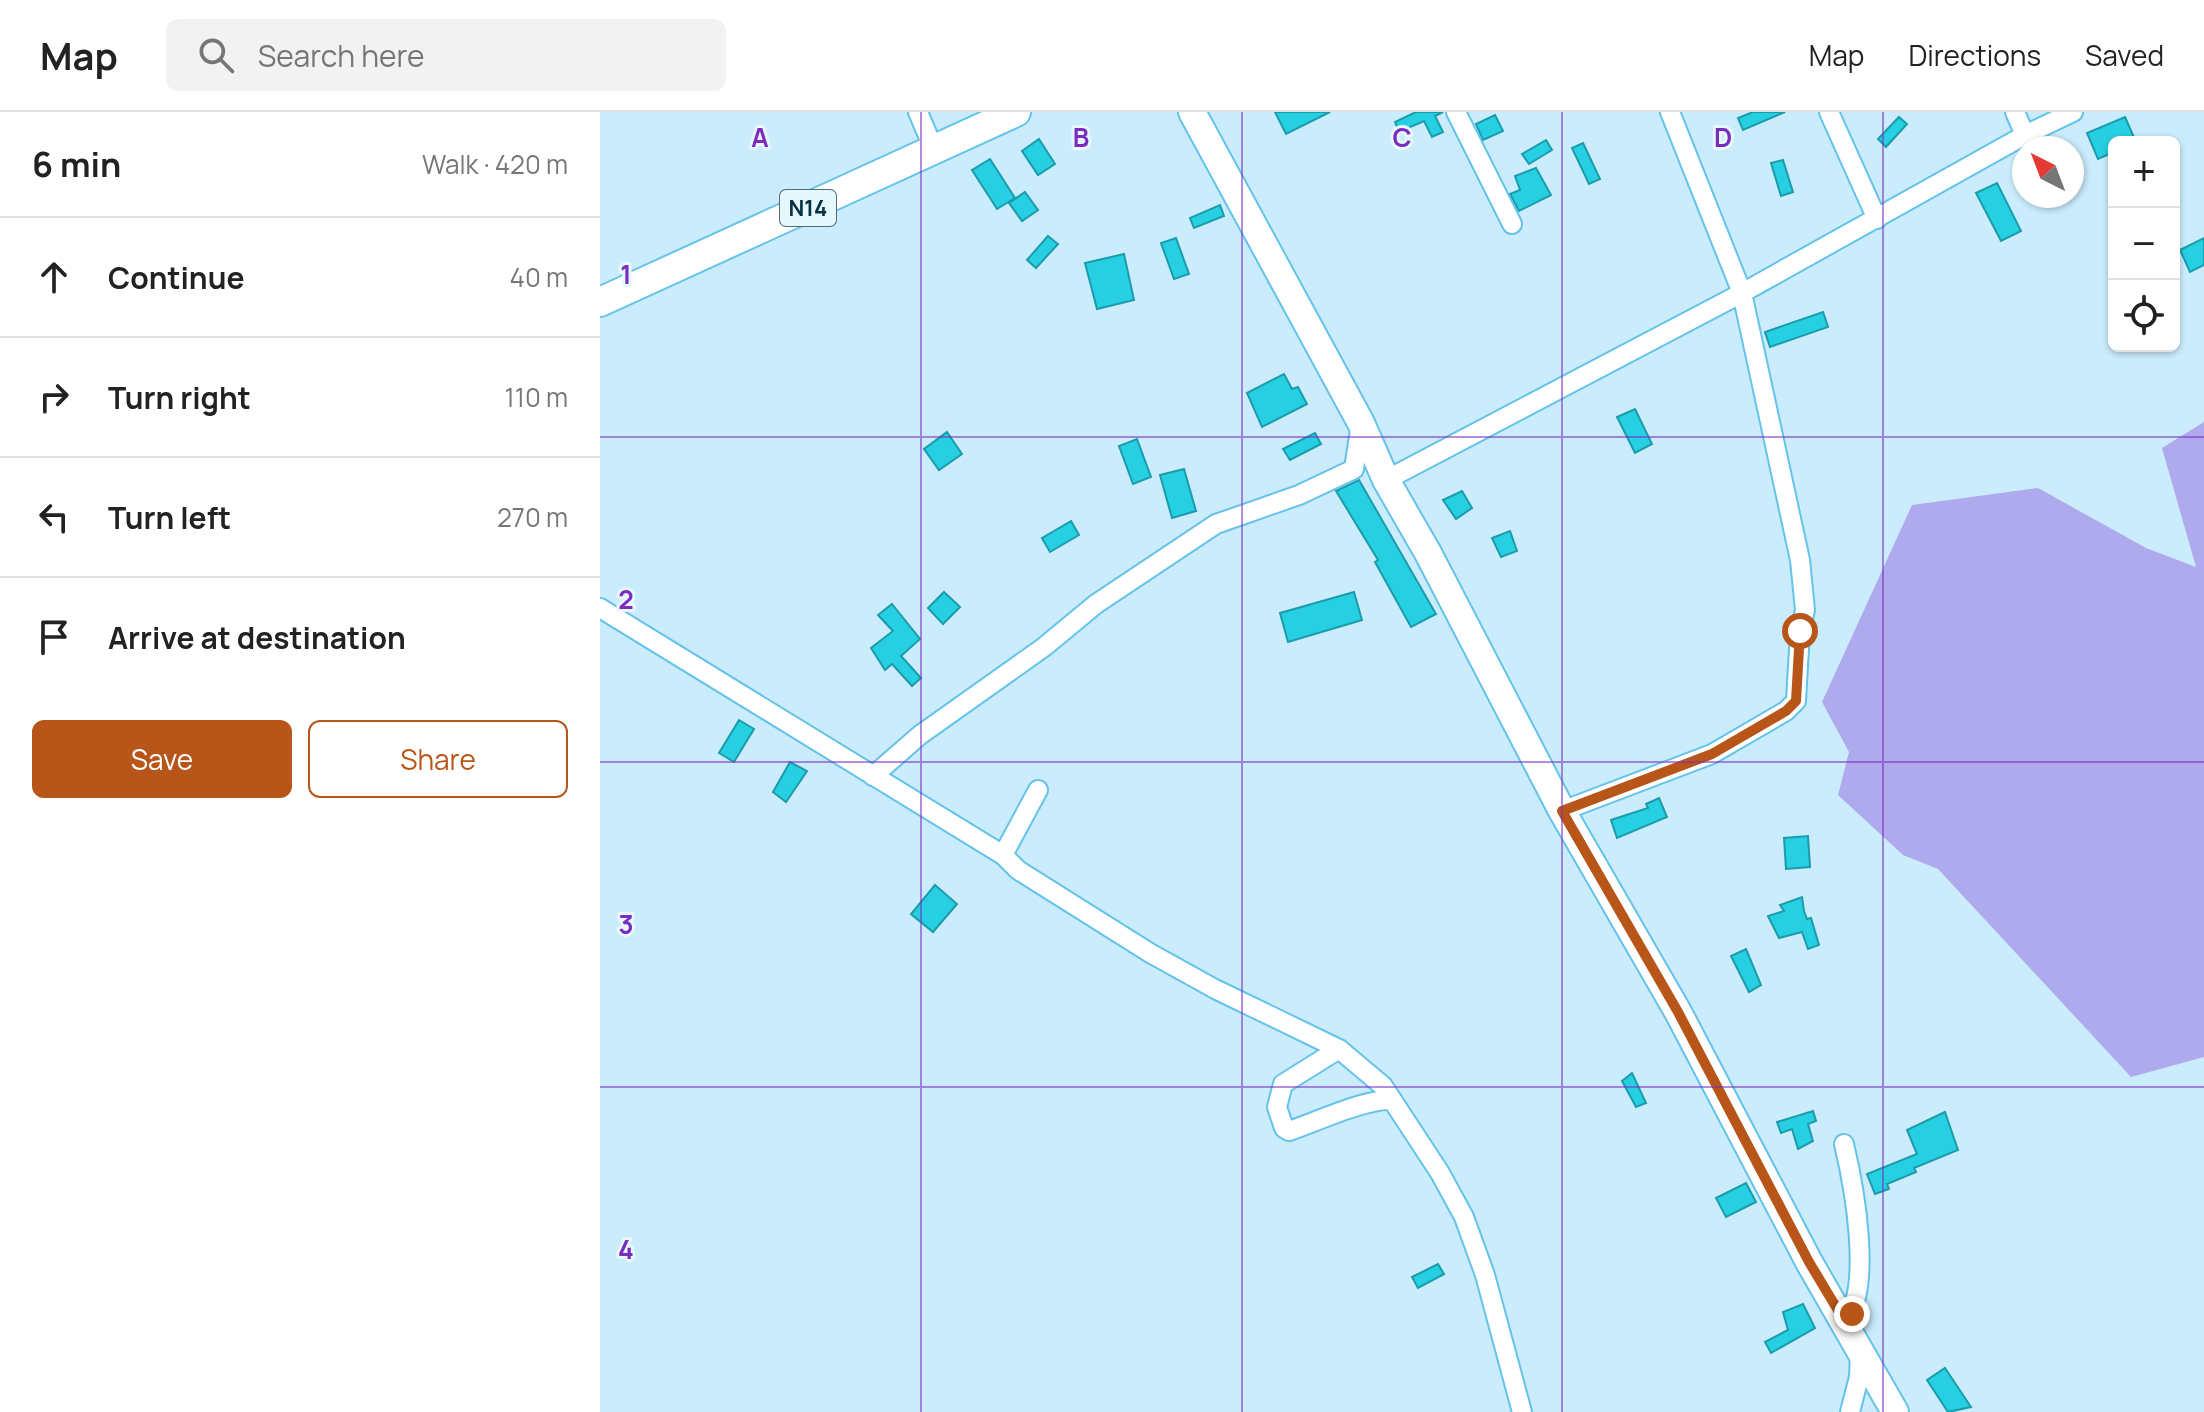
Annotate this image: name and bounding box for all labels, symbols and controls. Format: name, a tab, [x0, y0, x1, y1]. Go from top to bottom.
search box	[166, 19, 726, 91]
text: Map	[40, 29, 118, 81]
icon: search	[194, 33, 238, 77]
text: Search here	[258, 35, 425, 76]
text: Map	[1809, 36, 1864, 74]
text: Directions	[1908, 36, 2041, 74]
text: Saved	[2085, 36, 2164, 74]
text: A	[751, 119, 769, 155]
text: B	[1073, 119, 1089, 155]
text: C	[1392, 119, 1412, 155]
text: D	[1714, 119, 1732, 155]
north arrow	[2012, 136, 2084, 208]
map controls	[2108, 136, 2180, 352]
button: +	[2108, 136, 2180, 208]
text: 6 min	[32, 141, 121, 187]
text: Walk · 420 m	[422, 146, 568, 182]
road number: N14	[780, 190, 836, 226]
button: −	[2108, 208, 2180, 280]
icon: ahead	[32, 255, 76, 299]
text: 1	[620, 256, 632, 292]
text: Continue	[108, 257, 244, 298]
text: 40 m	[510, 259, 568, 295]
button: locate	[2108, 280, 2180, 352]
icon: right	[32, 375, 76, 419]
text: Turn right	[108, 377, 251, 418]
text: 110 m	[505, 379, 568, 415]
icon: left	[32, 495, 76, 539]
text: Turn left	[108, 497, 231, 538]
text: 270 m	[497, 499, 568, 535]
text: 2	[618, 581, 634, 617]
route start	[1782, 613, 1818, 649]
icon: arrive	[32, 615, 76, 659]
text: Arrive at destination	[108, 617, 406, 658]
button: Save	[32, 720, 292, 798]
button: Share	[308, 720, 568, 798]
text: 3	[618, 906, 634, 942]
text: 4	[618, 1231, 634, 1267]
route end	[1834, 1296, 1870, 1332]

